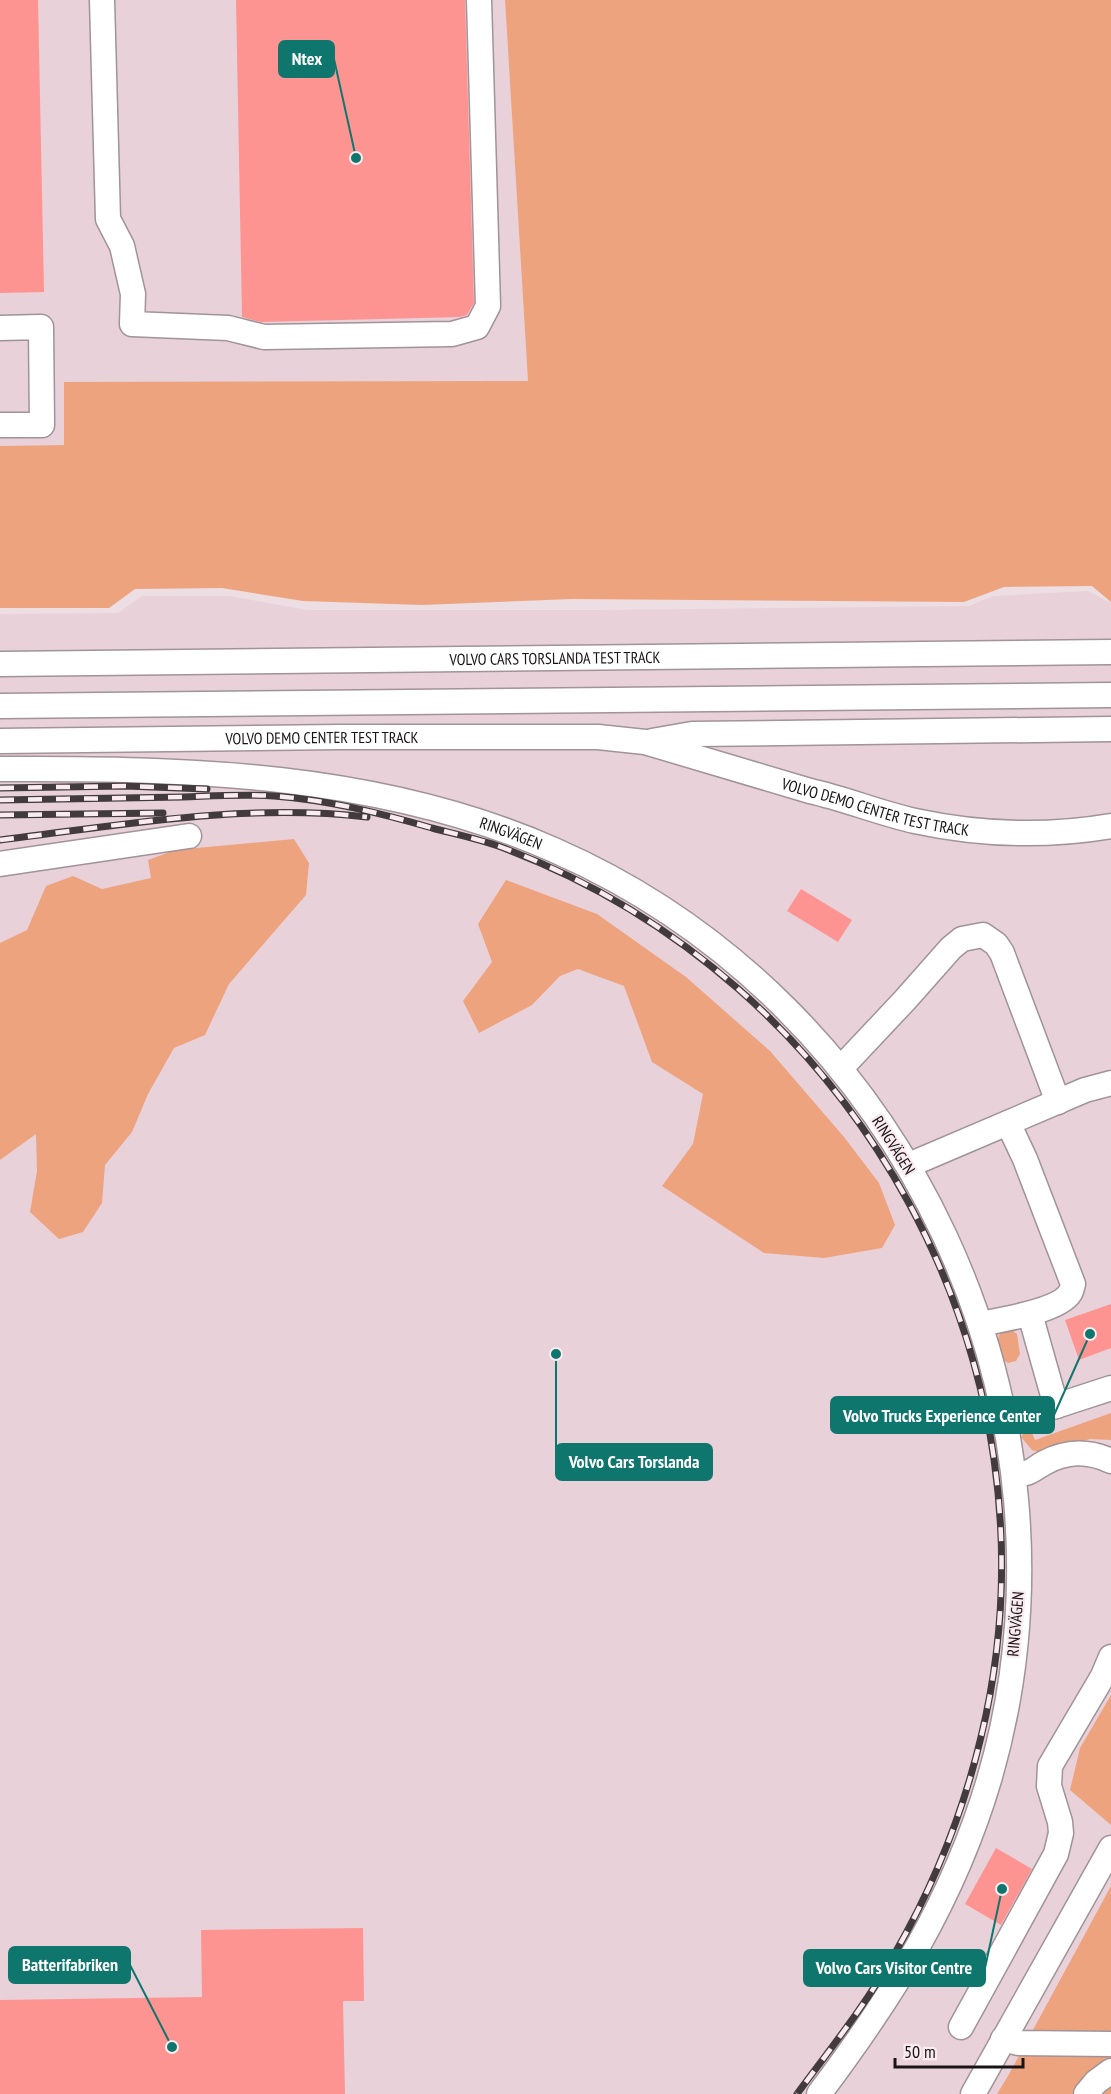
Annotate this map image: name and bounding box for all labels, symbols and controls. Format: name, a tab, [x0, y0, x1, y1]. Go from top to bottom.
callout: Ntex	[279, 41, 334, 77]
text: Ntex	[292, 47, 322, 70]
street label: VOLVO CARS TORSLANDA TEST TRACK	[448, 647, 661, 669]
street label: VOLVO DEMO CENTER TEST TRACK	[224, 727, 419, 748]
street label: VOLVO DEMO CENTER TEST TRACK	[778, 773, 970, 840]
street label: RINGVÄGEN	[477, 812, 545, 854]
street label: RINGVÄGEN	[868, 1112, 920, 1178]
callout: Volvo Trucks Experience Center	[831, 1397, 1054, 1433]
text: Volvo Trucks Experience Center	[842, 1404, 1042, 1427]
callout: Volvo Cars Torslanda	[556, 1444, 712, 1480]
text: Volvo Cars Torslanda	[568, 1450, 699, 1473]
street label: RINGVÄGEN	[1002, 1591, 1028, 1657]
callout: Batterifabriken	[9, 1947, 130, 1983]
callout: Volvo Cars Visitor Centre	[804, 1950, 985, 1986]
text: Batterifabriken	[22, 1953, 118, 1976]
text: Volvo Cars Visitor Centre	[815, 1956, 972, 1979]
scale bar	[895, 2031, 1022, 2069]
text: 50 m	[904, 2040, 936, 2063]

